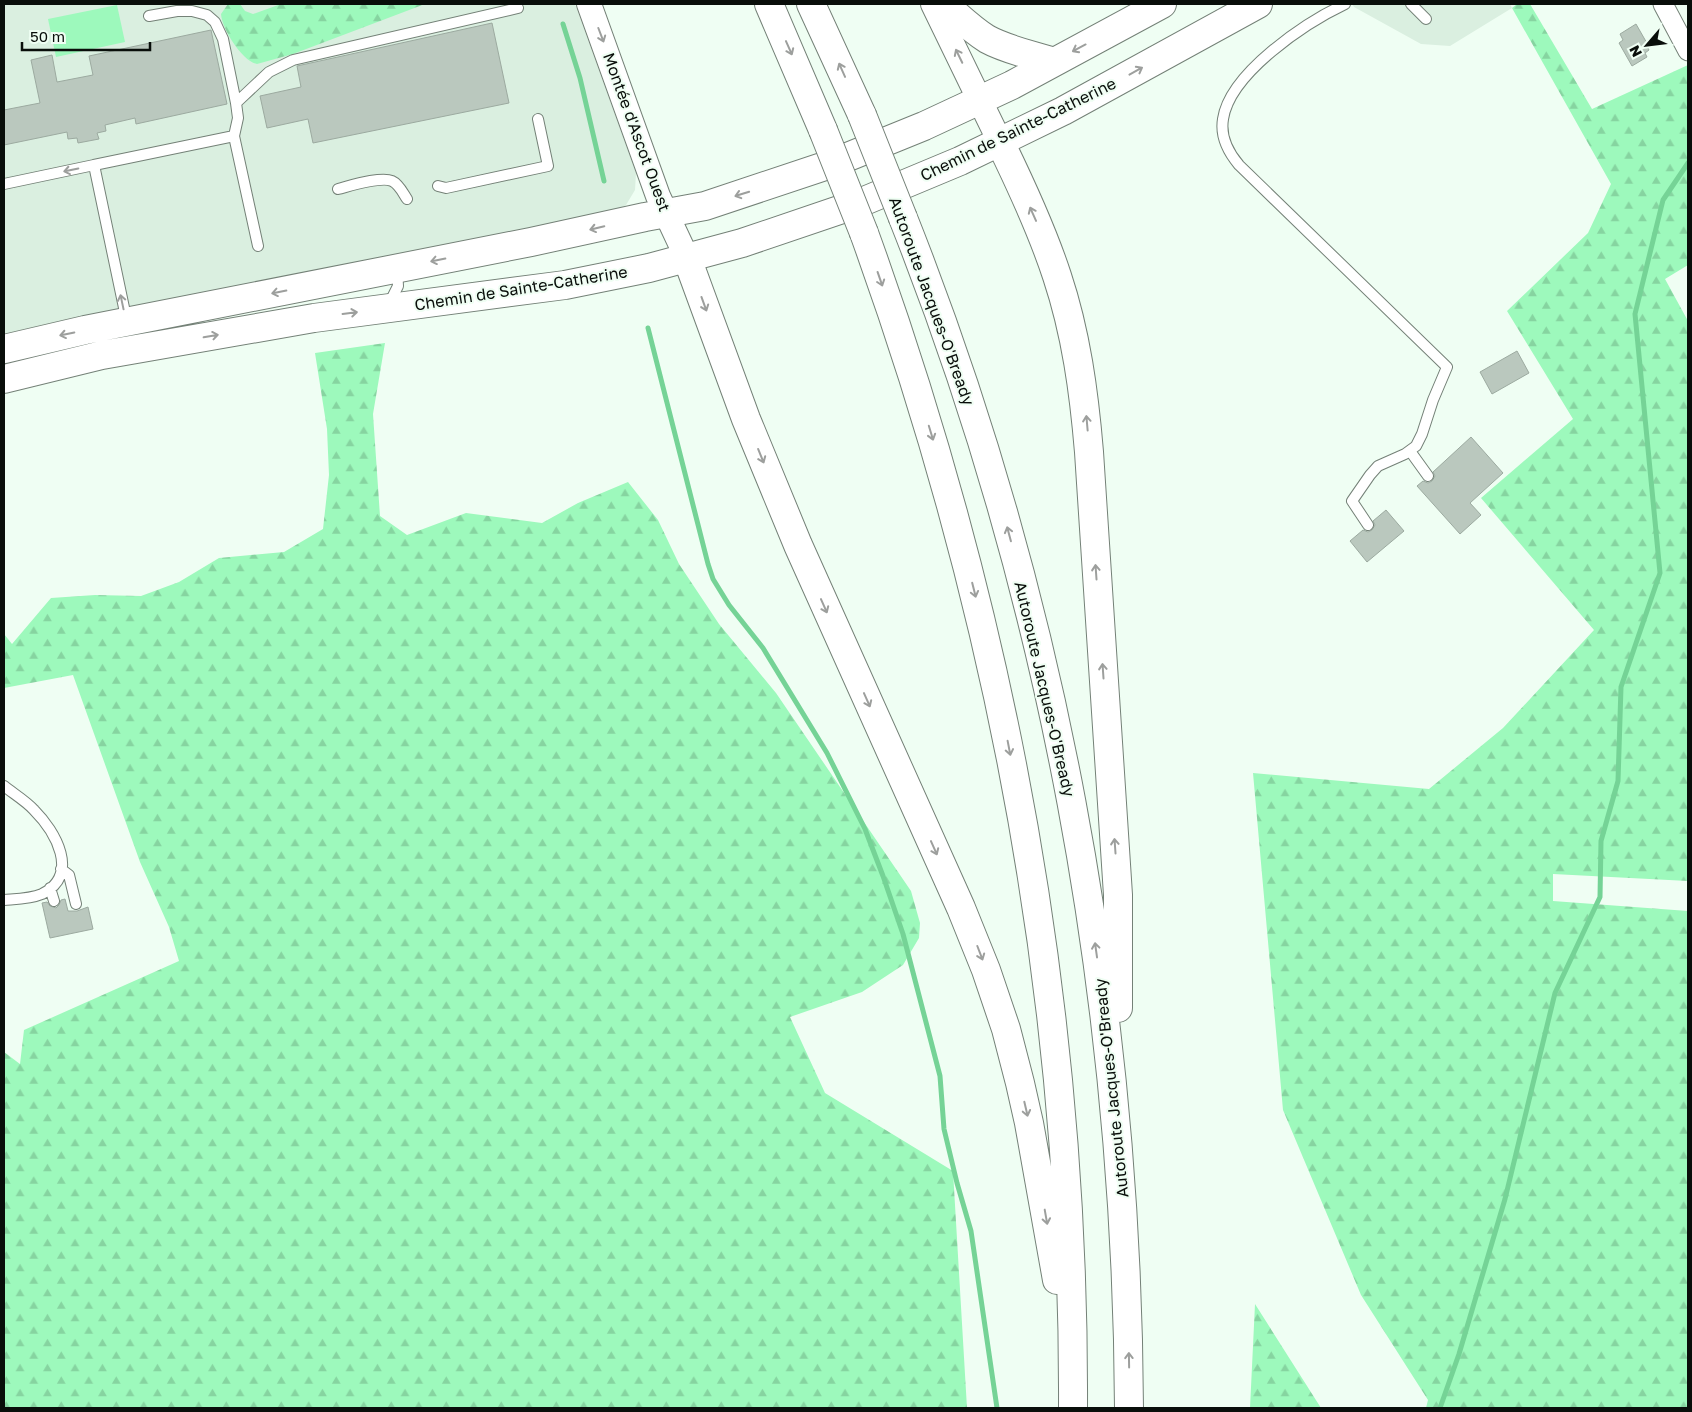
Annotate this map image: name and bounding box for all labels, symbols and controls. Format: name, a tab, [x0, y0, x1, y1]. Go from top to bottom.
scale bar	[22, 20, 150, 52]
north arrow	[1622, 20, 1672, 70]
text: 50 m	[30, 27, 65, 45]
one-way arrow	[597, 27, 606, 43]
one-way arrow	[785, 40, 795, 55]
one-way arrow	[1072, 43, 1087, 53]
text: N	[1625, 43, 1645, 60]
one-way arrow	[954, 49, 963, 64]
street label: Montée d'Ascot Ouest	[599, 50, 675, 214]
one-way arrow	[836, 63, 846, 78]
one-way arrow	[1129, 65, 1143, 75]
street label: Chemin de Sainte-Catherine	[917, 73, 1119, 185]
one-way arrow	[63, 166, 79, 175]
one-way arrow	[735, 190, 751, 200]
street label: Autoroute Jacques-O'Bready	[885, 194, 979, 408]
one-way arrow	[1028, 207, 1038, 222]
one-way arrow	[590, 224, 606, 233]
one-way arrow	[431, 256, 447, 266]
street label: Chemin de Sainte-Catherine	[413, 261, 629, 315]
one-way arrow	[876, 270, 885, 286]
one-way arrow	[271, 287, 287, 297]
one-way arrow	[117, 294, 126, 310]
one-way arrow	[700, 295, 709, 311]
one-way arrow	[341, 308, 357, 318]
one-way arrow	[59, 329, 75, 339]
one-way arrow	[203, 330, 219, 340]
one-way arrow	[1082, 415, 1091, 431]
one-way arrow	[927, 425, 936, 440]
one-way arrow	[756, 448, 766, 463]
one-way arrow	[1003, 527, 1013, 543]
one-way arrow	[1092, 564, 1101, 580]
street label: Autoroute Jacques-O'Bready	[1010, 579, 1080, 799]
one-way arrow	[970, 581, 979, 597]
one-way arrow	[820, 598, 830, 613]
one-way arrow	[1099, 664, 1108, 680]
one-way arrow	[862, 692, 872, 707]
one-way arrow	[1005, 740, 1014, 756]
one-way arrow	[1111, 838, 1120, 854]
one-way arrow	[930, 840, 939, 855]
one-way arrow	[1091, 942, 1101, 958]
one-way arrow	[976, 945, 985, 960]
street label: Autoroute Jacques-O'Bready	[1090, 977, 1132, 1199]
one-way arrow	[1022, 1100, 1031, 1116]
one-way arrow	[1041, 1209, 1051, 1225]
one-way arrow	[1124, 1352, 1134, 1368]

